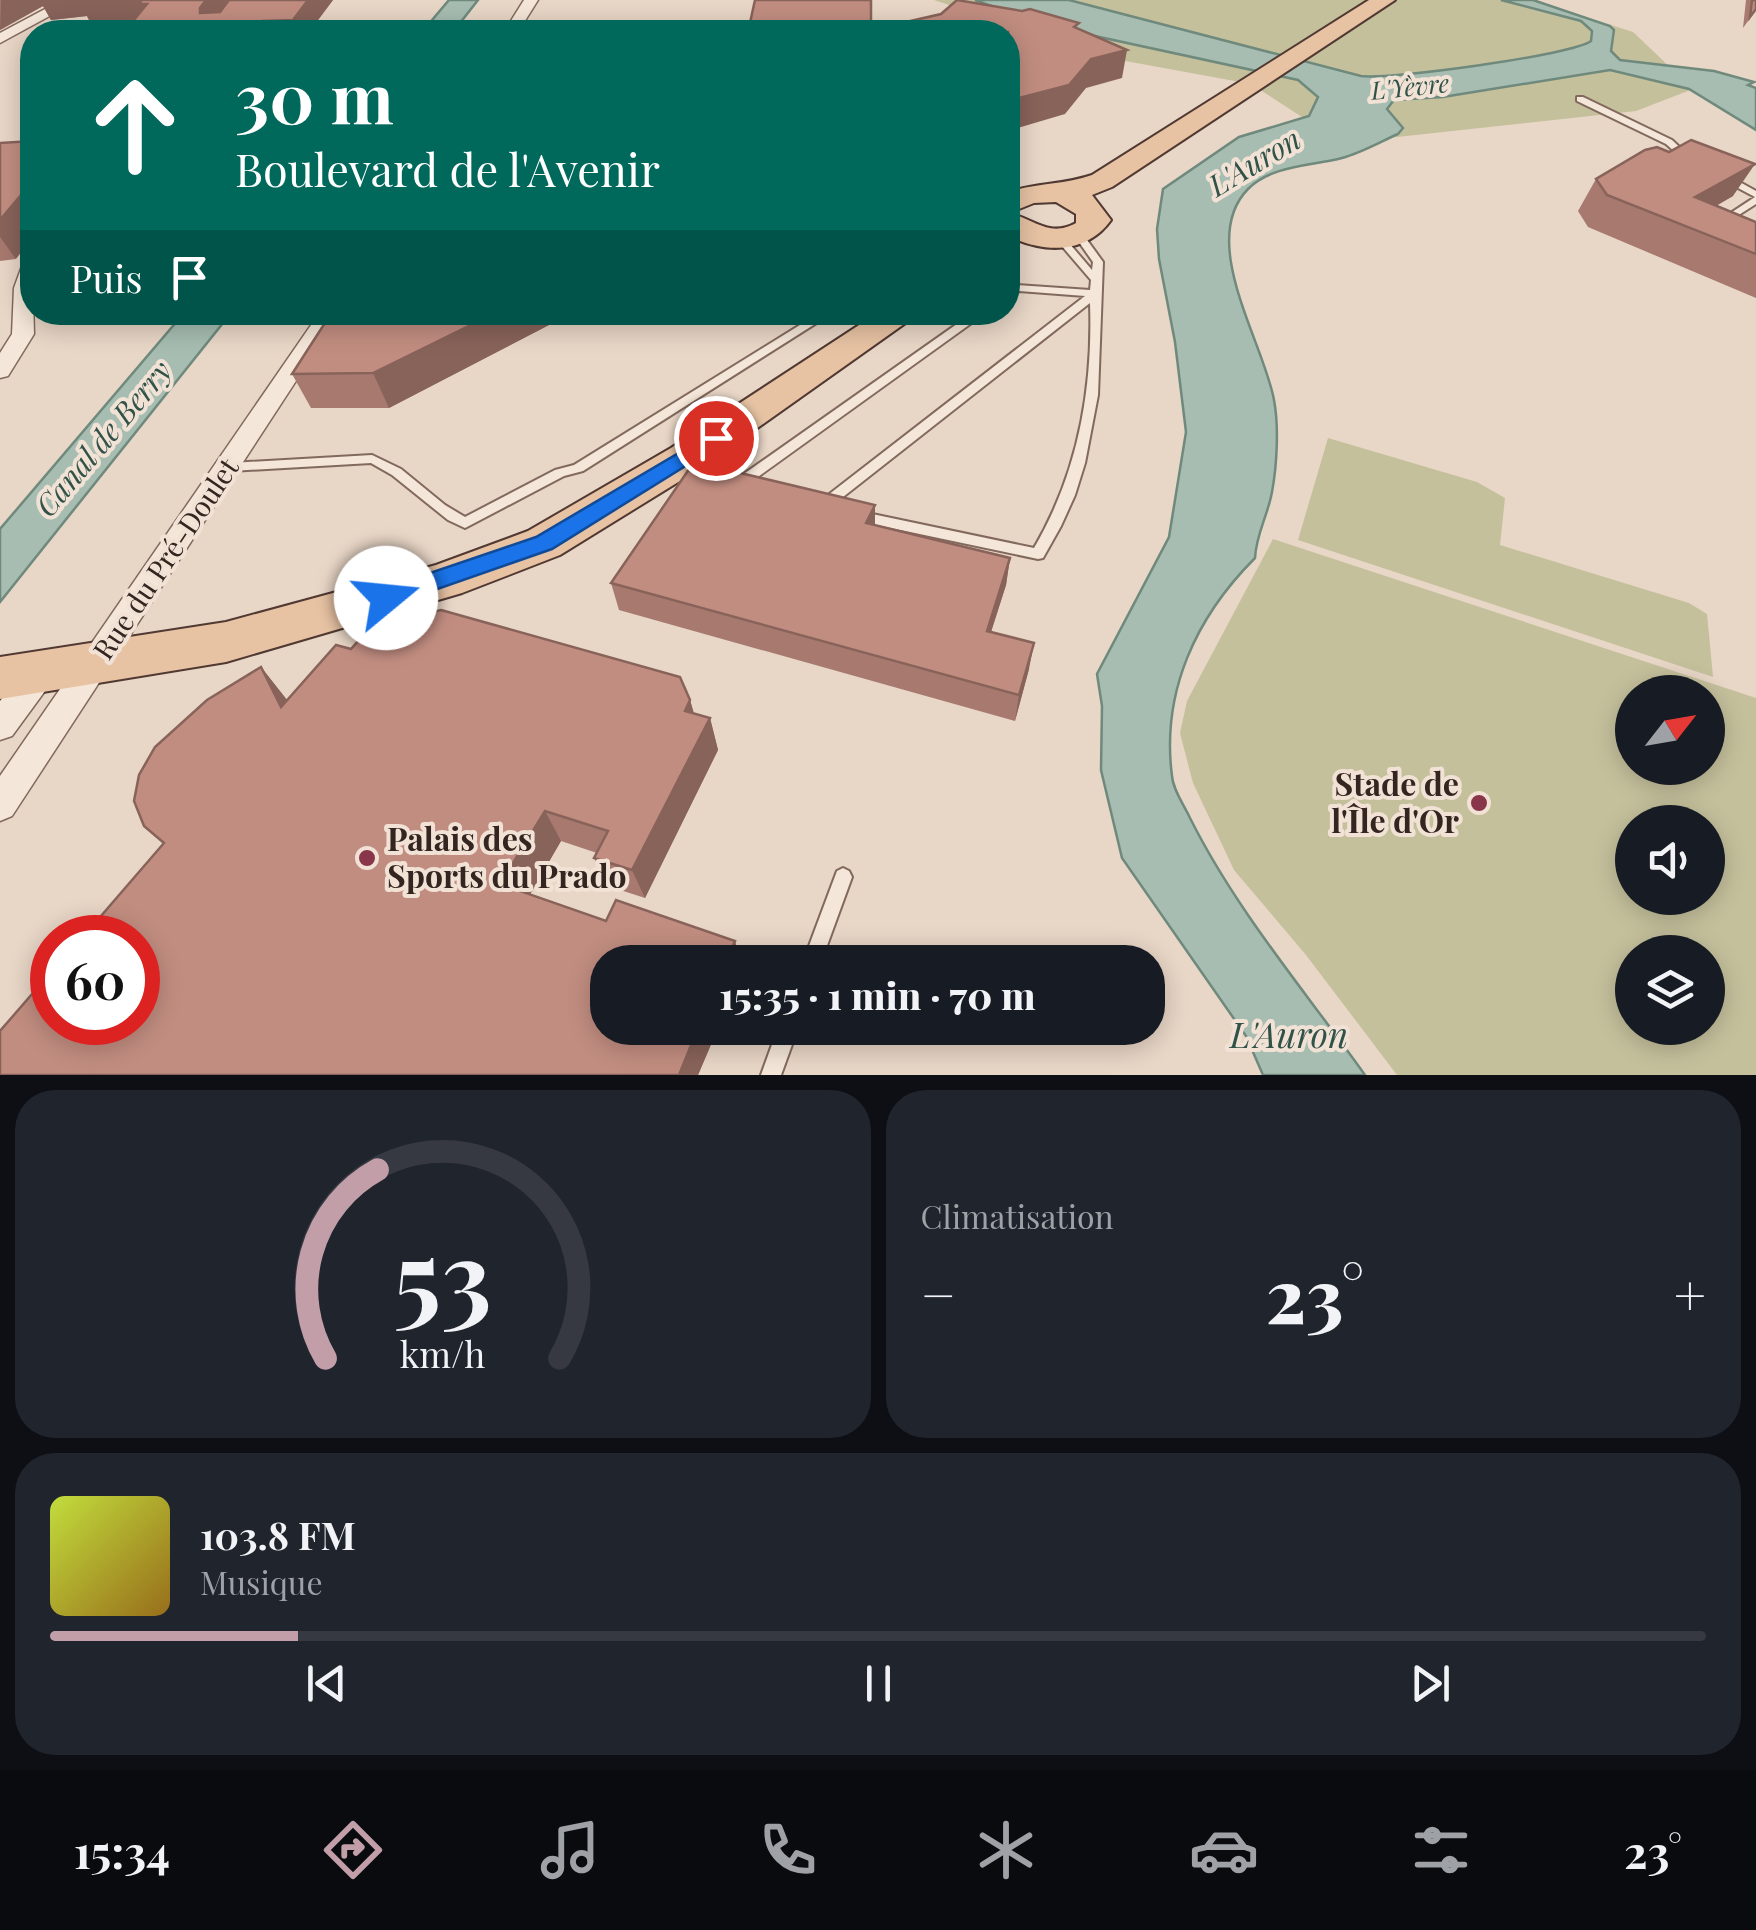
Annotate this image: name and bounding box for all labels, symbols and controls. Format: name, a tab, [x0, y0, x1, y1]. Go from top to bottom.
text: 30 m	[235, 48, 394, 142]
icon: ahead	[70, 60, 200, 190]
water label: L'Yèvre	[1368, 65, 1451, 106]
water label: L'Auron	[1199, 118, 1308, 206]
text: Boulevard de l'Avenir	[235, 138, 660, 198]
icon: arrive	[162, 250, 217, 305]
text: Puis	[70, 252, 142, 303]
water label: Canal de Berry	[25, 351, 180, 524]
pin	[674, 396, 759, 481]
icon: arrive	[689, 411, 744, 466]
street label: Rue du Pré-Doulet	[84, 449, 246, 666]
position arrow	[334, 546, 438, 650]
north arrow	[1615, 675, 1725, 785]
map controls	[1615, 675, 1725, 1045]
place label: Stade de l'Île d'Or	[1331, 761, 1459, 841]
marker: Stade de l'Île d'Or	[1468, 792, 1490, 814]
button: sound	[1615, 805, 1725, 915]
place label: Palais des Sports du Prado	[387, 816, 627, 896]
marker: Palais des Sports du Prado	[356, 847, 378, 869]
speed limit sign: 60	[30, 915, 160, 1045]
button: layers	[1615, 935, 1725, 1045]
text: 15:35 · 1 min · 70 m	[719, 969, 1036, 1020]
water label: L'Auron	[1228, 1010, 1348, 1057]
text: Climatisation	[921, 1194, 1114, 1237]
text: 53	[393, 1203, 492, 1342]
text: 23°	[1266, 1243, 1364, 1343]
text: −	[921, 1256, 956, 1330]
text: +	[1674, 1256, 1706, 1330]
text: km/h	[400, 1329, 486, 1377]
text: 103.8 FM	[200, 1509, 356, 1560]
text: Musique	[200, 1560, 323, 1603]
icon: previous	[299, 1656, 354, 1711]
icon: pause	[851, 1656, 906, 1711]
icon: next	[1403, 1656, 1458, 1711]
icon: directions	[318, 1815, 388, 1885]
icon: music	[535, 1815, 605, 1885]
icon: phone	[753, 1815, 823, 1885]
icon: climate	[971, 1815, 1041, 1885]
icon: car	[1189, 1815, 1259, 1885]
icon: filters	[1406, 1815, 1476, 1885]
text: 15:34	[74, 1820, 170, 1880]
text: 23°	[1624, 1820, 1682, 1880]

